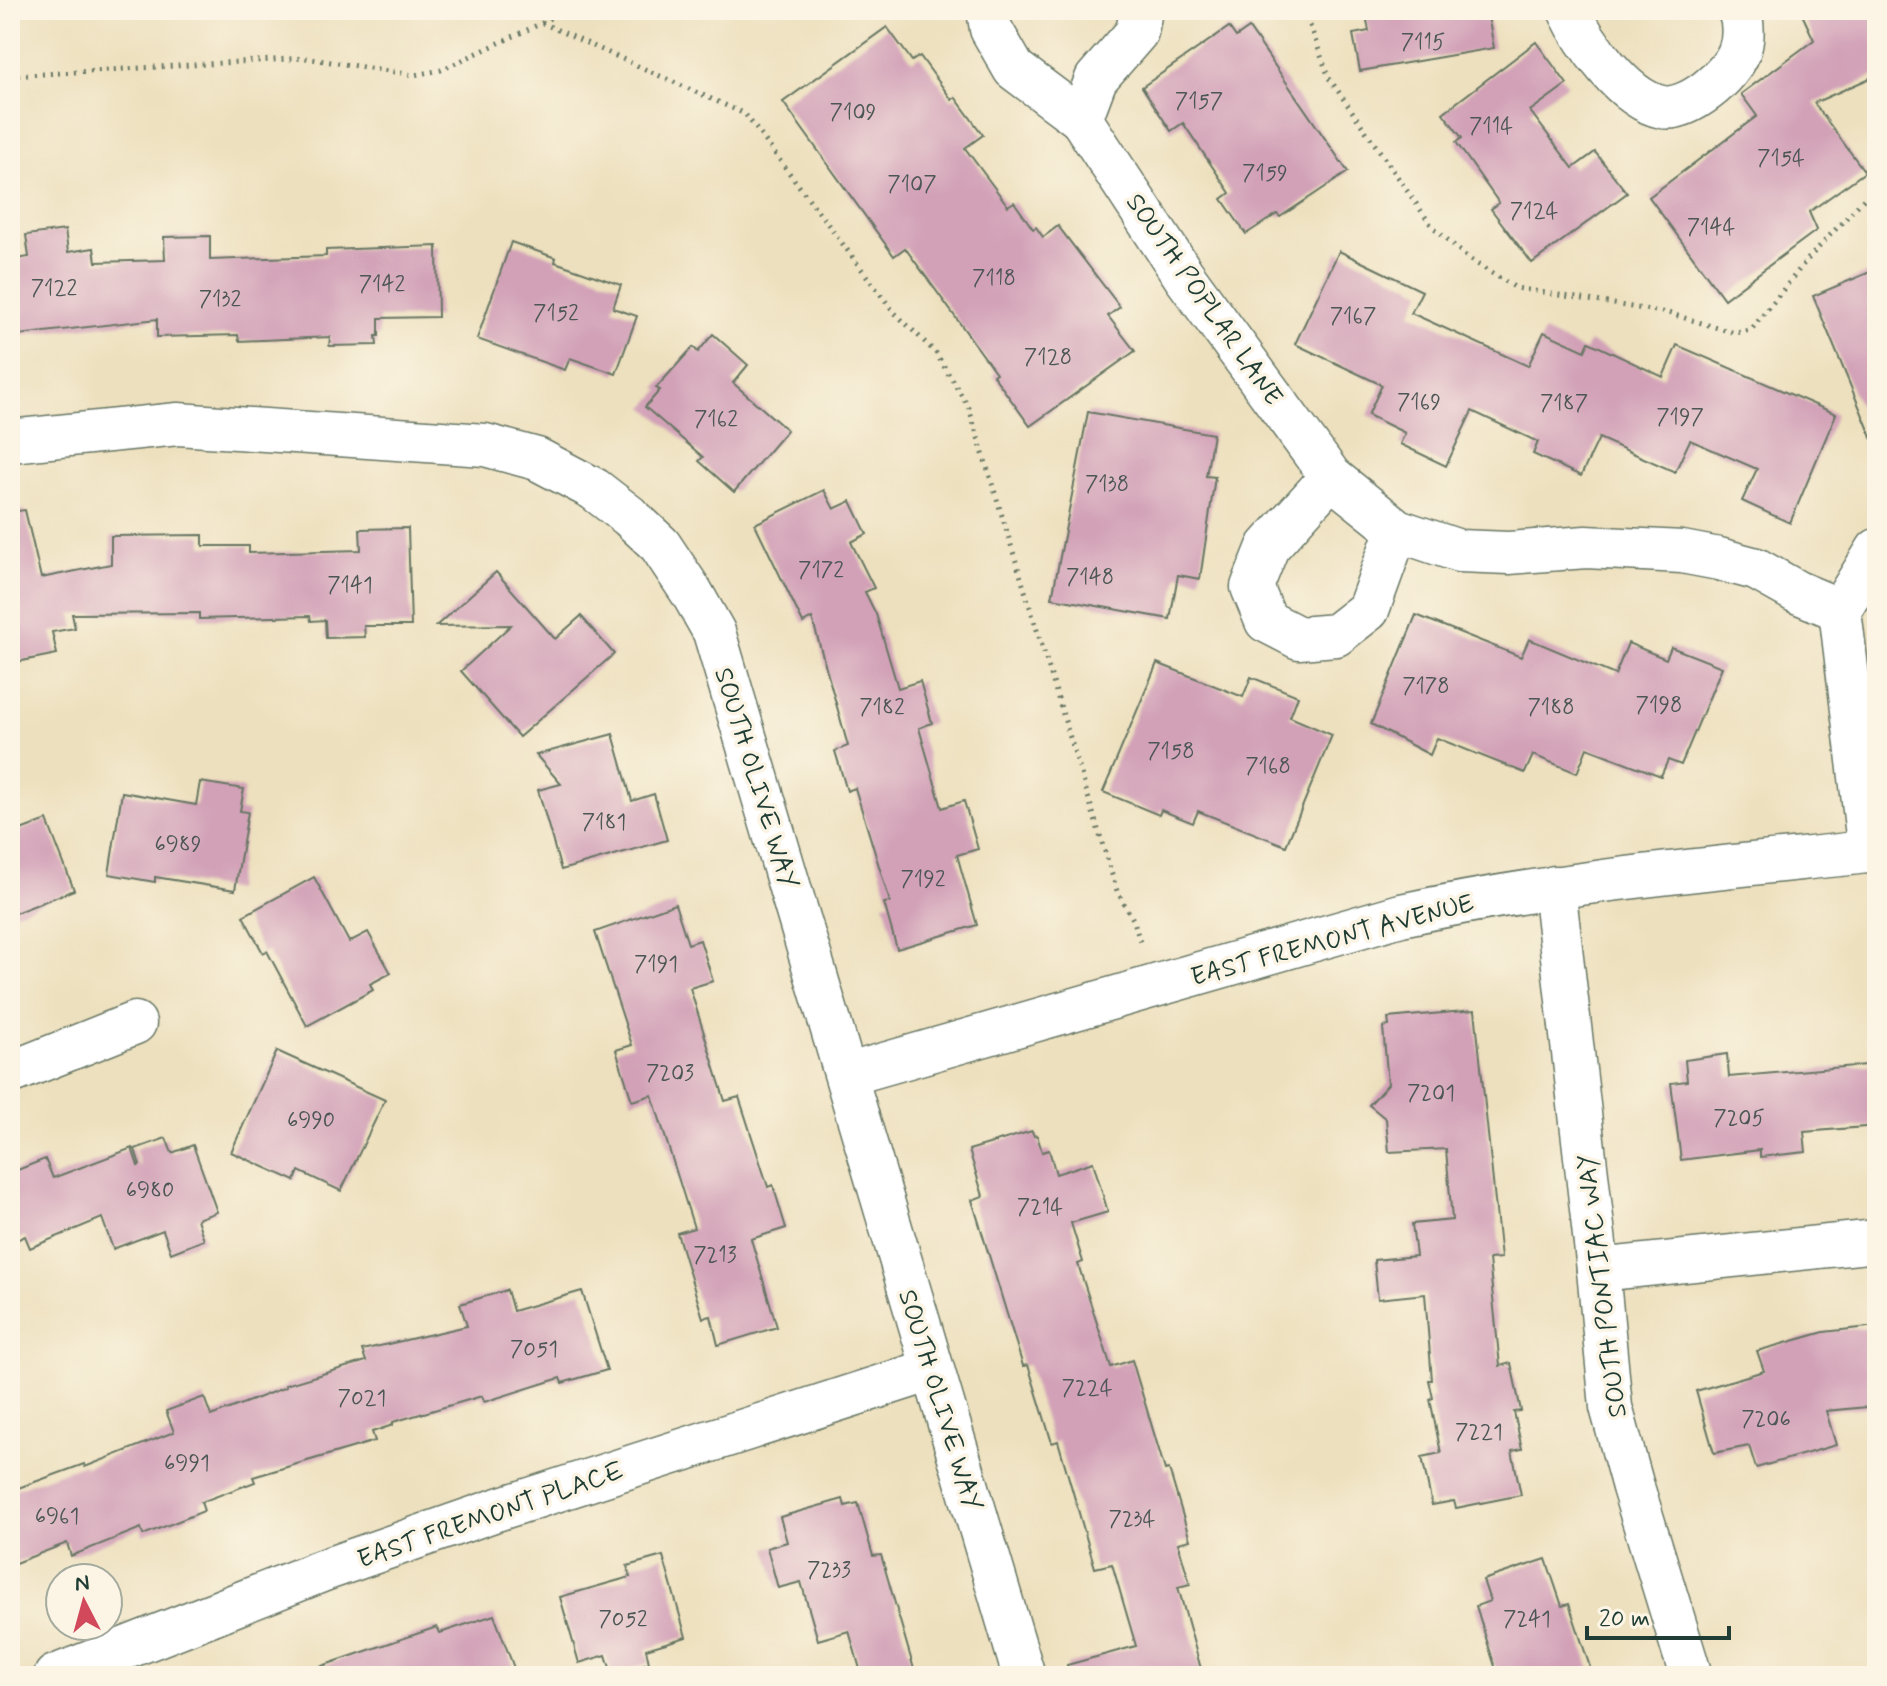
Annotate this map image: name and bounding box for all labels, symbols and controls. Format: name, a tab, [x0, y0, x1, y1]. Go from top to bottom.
house number: 7115	[1401, 29, 1445, 57]
house number: 7157	[1175, 88, 1223, 116]
house number: 7109	[830, 99, 876, 127]
house number: 7114	[1469, 113, 1513, 141]
house number: 7154	[1757, 145, 1805, 173]
house number: 7159	[1242, 160, 1288, 188]
house number: 7107	[887, 171, 937, 199]
street label: SOUTH POPLAR LANE	[1117, 187, 1290, 413]
house number: 7124	[1510, 198, 1559, 226]
house number: 7144	[1687, 214, 1735, 242]
house number: 7118	[972, 265, 1016, 293]
house number: 7142	[359, 271, 405, 299]
house number: 7122	[31, 275, 78, 303]
house number: 7132	[199, 286, 242, 314]
house number: 7152	[533, 300, 579, 328]
house number: 7167	[1330, 303, 1376, 331]
house number: 7128	[1024, 344, 1072, 372]
house number: 7169	[1397, 389, 1441, 417]
house number: 7187	[1540, 390, 1588, 418]
house number: 7197	[1656, 404, 1704, 432]
house number: 7162	[694, 406, 738, 434]
house number: 7138	[1085, 471, 1129, 499]
house number: 7172	[798, 557, 844, 585]
house number: 7148	[1066, 564, 1114, 592]
house number: 7141	[327, 572, 373, 600]
street label: SOUTH OLIVE WAY	[705, 664, 805, 894]
house number: 7178	[1402, 673, 1450, 701]
house number: 7198	[1636, 692, 1682, 720]
house number: 7182	[859, 694, 905, 722]
house number: 7188	[1527, 694, 1575, 722]
house number: 7158	[1147, 738, 1195, 766]
house number: 7168	[1245, 753, 1291, 781]
house number: 7181	[582, 809, 626, 837]
house number: 6989	[154, 831, 202, 859]
house number: 7192	[900, 866, 946, 894]
street label: EAST FREMONT AVENUE	[1187, 887, 1478, 995]
house number: 7191	[634, 951, 678, 979]
house number: 7203	[646, 1060, 694, 1088]
house number: 7201	[1407, 1080, 1455, 1108]
house number: 7205	[1713, 1105, 1765, 1133]
house number: 6990	[287, 1107, 335, 1135]
street label: SOUTH PONTIAC WAY	[1570, 1152, 1636, 1419]
house number: 6980	[126, 1177, 174, 1205]
house number: 7214	[1017, 1194, 1063, 1222]
house number: 7213	[693, 1242, 737, 1270]
street label: SOUTH OLIVE WAY	[889, 1286, 989, 1516]
house number: 7051	[510, 1336, 558, 1364]
house number: 7224	[1062, 1375, 1113, 1403]
house number: 7021	[338, 1385, 386, 1413]
house number: 7206	[1741, 1406, 1791, 1434]
house number: 7221	[1455, 1419, 1503, 1447]
house number: 6991	[164, 1450, 210, 1478]
street label: EAST FREMONT PLACE	[353, 1454, 628, 1577]
house number: 6961	[35, 1503, 79, 1531]
house number: 7234	[1109, 1506, 1156, 1534]
house number: 7233	[807, 1557, 851, 1585]
north arrow	[44, 1562, 124, 1642]
text: N	[73, 1569, 91, 1599]
scale bar	[1587, 1590, 1729, 1640]
text: 20 m	[1599, 1604, 1650, 1635]
house number: 7052	[599, 1606, 648, 1634]
house number: 7241	[1503, 1606, 1551, 1634]

